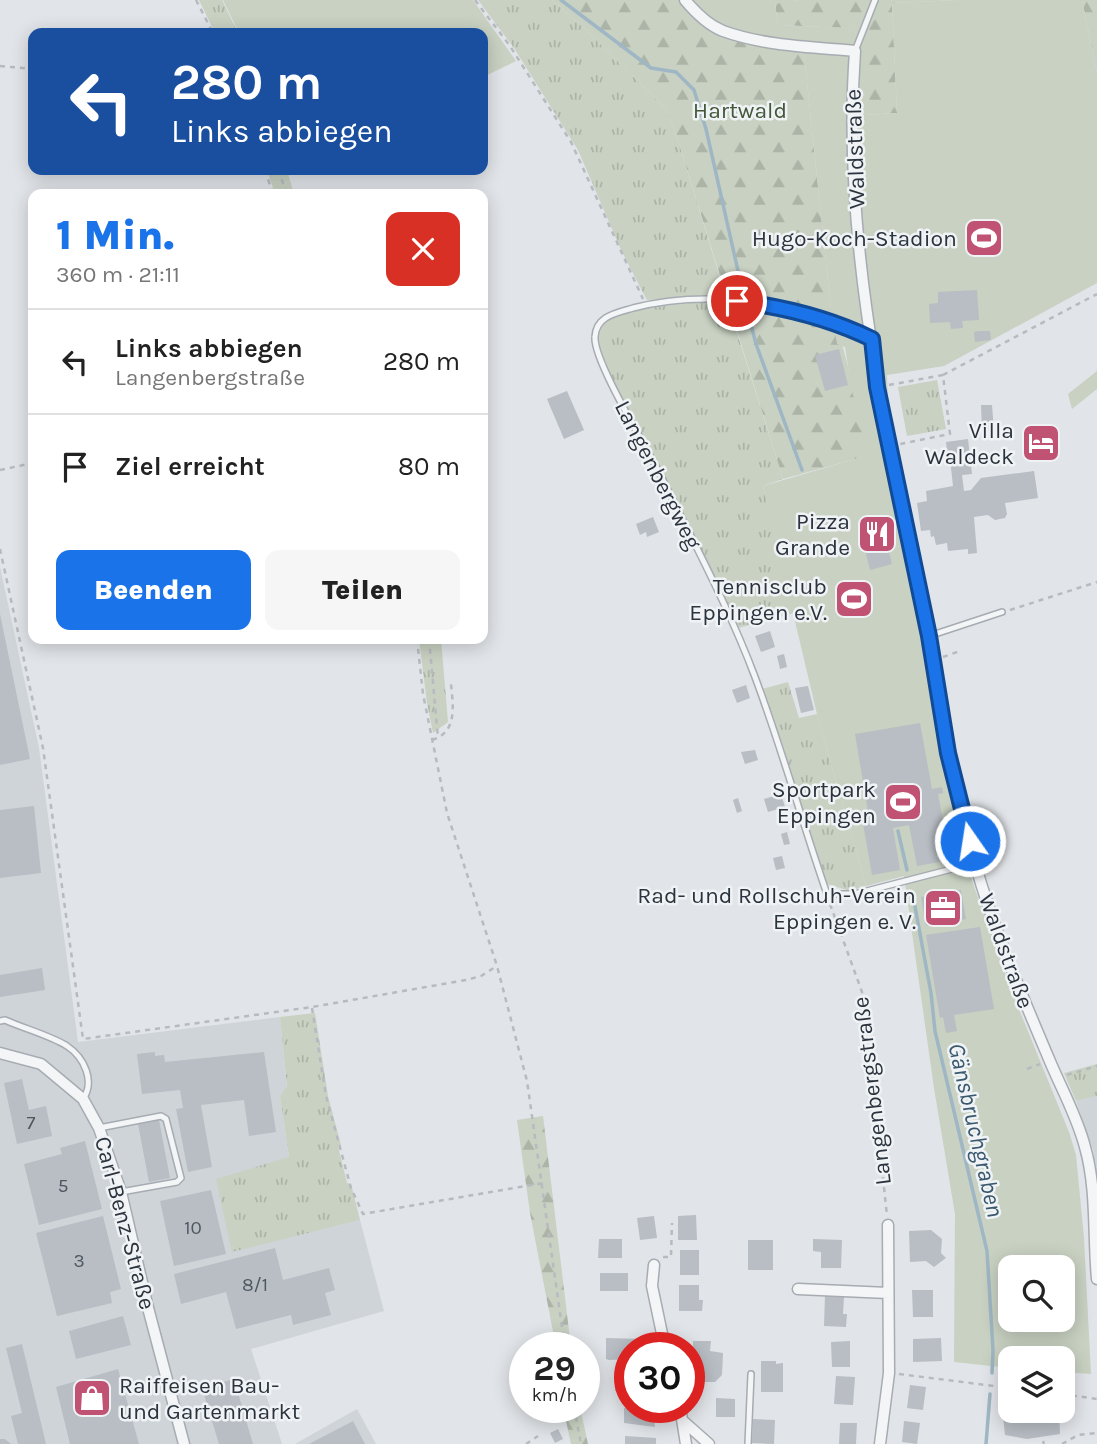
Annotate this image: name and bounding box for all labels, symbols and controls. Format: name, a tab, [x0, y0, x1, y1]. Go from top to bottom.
text: 280 m	[171, 54, 322, 111]
icon: left	[56, 56, 147, 147]
street label: Waldstraße	[839, 88, 871, 210]
park label: Hartwald	[693, 97, 787, 124]
text: Links abbiegen	[171, 113, 393, 150]
text: 1 Min.	[56, 210, 174, 260]
button: close	[386, 212, 460, 286]
sports icon: Hugo-Koch-Stadion	[963, 217, 1005, 259]
place label: Hugo-Koch-Stadion	[752, 225, 957, 252]
text: 360 m · 21:11	[56, 261, 180, 288]
pin	[707, 271, 767, 331]
icon: arrive	[718, 282, 756, 320]
text: Links abbiegen	[115, 333, 303, 364]
icon: left	[56, 343, 94, 381]
text: 280 m	[383, 346, 460, 377]
text: Langenbergstraße	[115, 364, 305, 391]
street label: Langenbergweg	[609, 396, 707, 554]
place label: Villa Waldeck	[925, 417, 1014, 470]
hotel icon: Villa Waldeck	[1020, 422, 1062, 464]
icon: arrive	[56, 448, 94, 486]
text: Ziel erreicht	[115, 451, 265, 482]
text: 80 m	[398, 451, 460, 482]
place label: Pizza Grande	[775, 508, 850, 561]
restaurant icon: Pizza Grande	[856, 513, 898, 555]
button: Beenden	[56, 550, 251, 630]
button: Teilen	[265, 550, 460, 630]
place label: Tennisclub Eppingen e.V.	[689, 573, 827, 626]
sports icon: Tennisclub Eppingen e.V.	[833, 578, 875, 620]
place label: Sportpark Eppingen	[772, 776, 876, 829]
sports icon: Sportpark Eppingen	[882, 781, 924, 823]
position arrow	[933, 804, 1007, 878]
place label: Rad- und Rollschuh-Verein Eppingen e. V.	[637, 882, 916, 935]
office icon: Rad- und Rollschuh-Verein Eppingen e. V.	[922, 887, 964, 929]
street label: Waldstraße	[973, 890, 1039, 1012]
street label: Langenbergstraße	[847, 995, 897, 1187]
water label: Gänsbruchgraben	[942, 1040, 1010, 1220]
house number: 7	[27, 1112, 36, 1134]
street label: Carl-Benz-Straße	[89, 1134, 161, 1312]
house number: 5	[58, 1175, 68, 1197]
house number: 10	[184, 1217, 202, 1239]
house number: 3	[73, 1250, 85, 1272]
map controls	[998, 1255, 1075, 1423]
button: search	[998, 1255, 1075, 1332]
house number: 8/1	[242, 1274, 268, 1296]
speed limit sign: 30	[614, 1332, 705, 1423]
button: layers	[998, 1346, 1075, 1423]
text: 29	[533, 1348, 576, 1389]
place label: Raiffeisen Bau- und Gartenmarkt	[119, 1372, 300, 1425]
shop icon: Raiffeisen Bau- und Gartenmarkt	[71, 1377, 113, 1419]
text: km/h	[532, 1384, 577, 1406]

